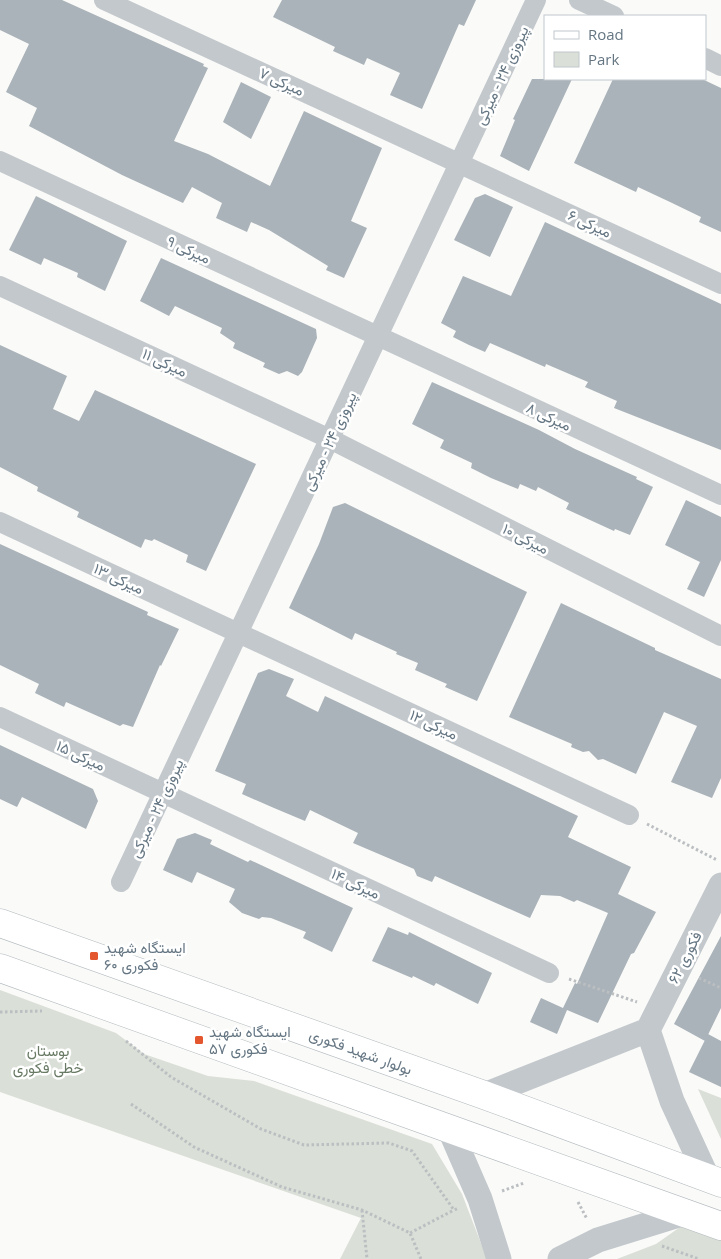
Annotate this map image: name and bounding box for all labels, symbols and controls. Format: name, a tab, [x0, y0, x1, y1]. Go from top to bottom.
legend	[544, 15, 706, 80]
street label: پیروزی ۲۴ - میرکی	[469, 22, 534, 128]
text: Road	[588, 24, 624, 44]
text: Park	[588, 49, 619, 69]
street label: میرکی ۷	[256, 62, 308, 101]
street label: میرکی ۶	[565, 204, 615, 243]
street label: میرکی ۹	[164, 230, 214, 269]
street label: میرکی ۱۱	[139, 343, 191, 382]
street label: پیروزی ۲۴ - میرکی	[297, 388, 362, 494]
street label: میرکی ۸	[523, 397, 575, 436]
street label: میرکی ۱۰	[499, 518, 553, 559]
street label: میرکی ۱۳	[90, 558, 147, 599]
street label: میرکی ۱۲	[406, 704, 461, 745]
street label: میرکی ۱۵	[53, 735, 109, 776]
street label: پیروزی ۲۴ - میرکی	[124, 755, 189, 861]
street label: میرکی ۱۴	[328, 863, 384, 904]
street label: فکوری ۶۲	[662, 927, 707, 987]
place label: ایستگاه شهید فکوری ۶۰	[104, 937, 186, 975]
marker: ایستگاه شهید فکوری ۶۰	[88, 950, 100, 962]
place label: ایستگاه شهید فکوری ۵۷	[209, 1021, 291, 1059]
street label: بولوار شهید فکوری	[306, 1023, 415, 1080]
marker: ایستگاه شهید فکوری ۵۷	[193, 1034, 205, 1046]
park label: بوستان خطی فکوری	[13, 1040, 83, 1078]

